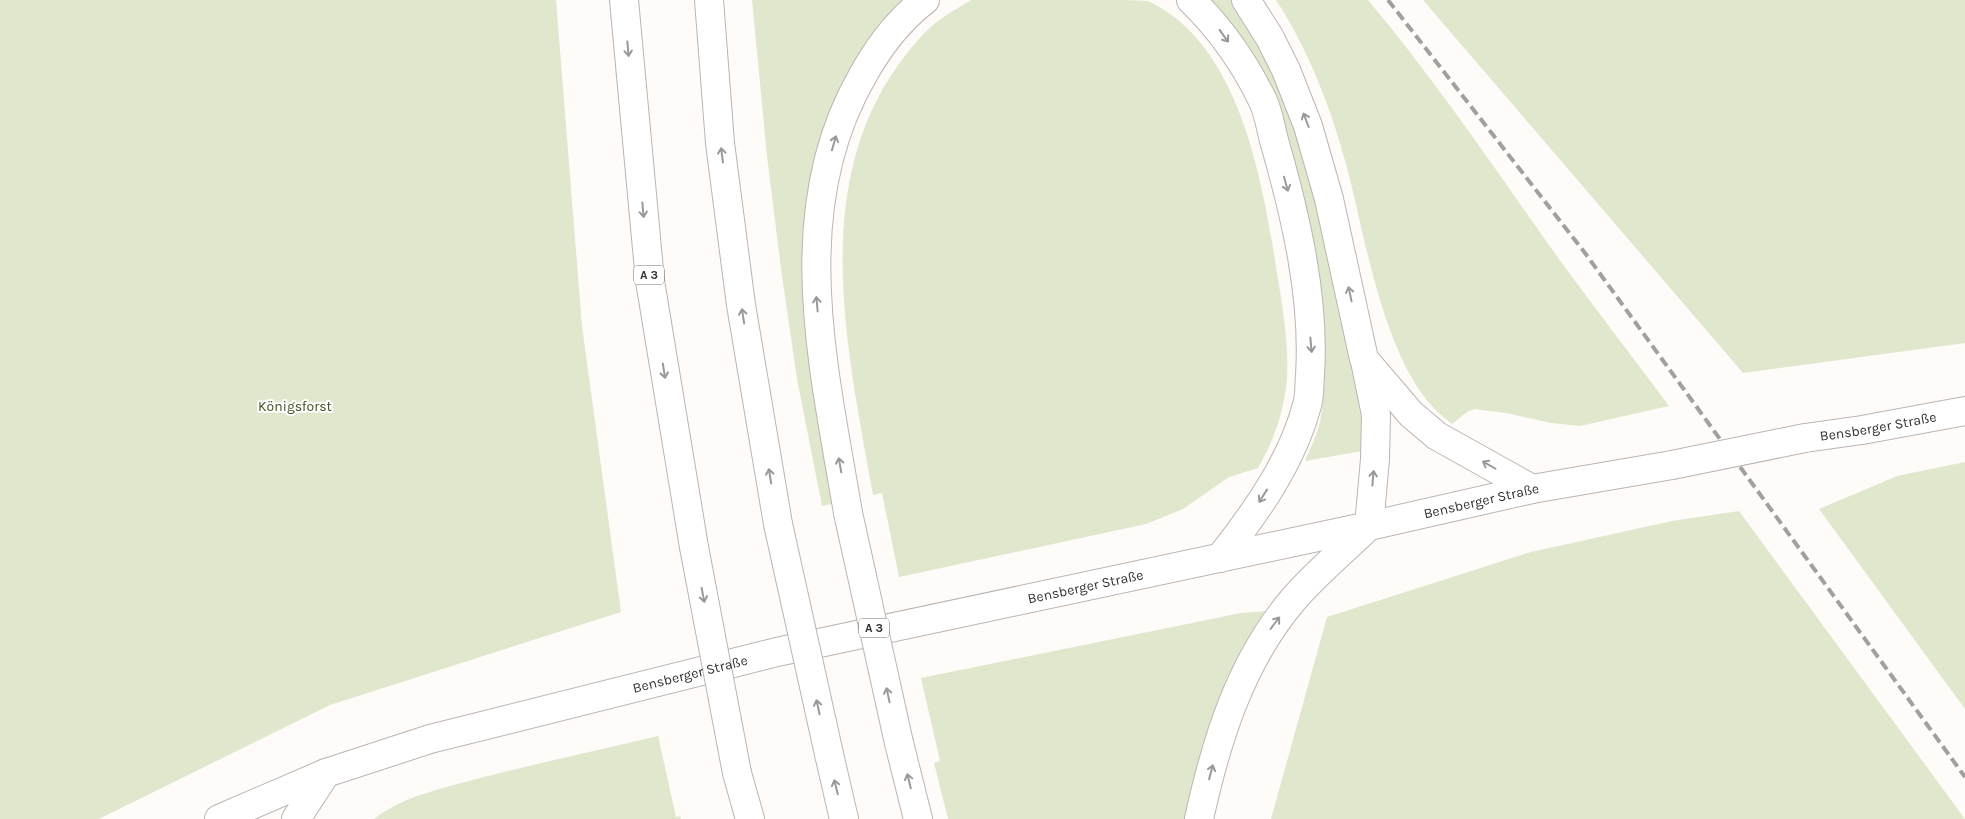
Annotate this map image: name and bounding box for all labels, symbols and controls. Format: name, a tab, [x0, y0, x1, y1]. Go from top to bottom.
one-way arrow	[1219, 29, 1229, 43]
one-way arrow	[624, 40, 633, 56]
one-way arrow	[1300, 113, 1310, 128]
one-way arrow	[829, 136, 839, 152]
one-way arrow	[717, 147, 727, 163]
one-way arrow	[1282, 176, 1292, 192]
one-way arrow	[638, 202, 648, 218]
road number: A 3	[634, 266, 664, 284]
one-way arrow	[1345, 286, 1354, 302]
one-way arrow	[812, 296, 822, 312]
one-way arrow	[738, 308, 748, 324]
one-way arrow	[1306, 336, 1315, 352]
one-way arrow	[659, 363, 669, 379]
park label: Königsforst	[258, 398, 332, 415]
street label: Bensberger Straße	[1819, 408, 1938, 444]
one-way arrow	[834, 457, 844, 473]
one-way arrow	[1482, 460, 1497, 470]
one-way arrow	[765, 468, 775, 484]
one-way arrow	[1368, 470, 1378, 486]
street label: Bensberger Straße	[1422, 479, 1540, 522]
one-way arrow	[1258, 489, 1268, 503]
street label: Bensberger Straße	[1026, 566, 1145, 607]
one-way arrow	[699, 586, 708, 602]
one-way arrow	[1269, 617, 1280, 630]
road number: A 3	[859, 618, 889, 638]
street label: Bensberger Straße	[631, 651, 749, 696]
one-way arrow	[883, 688, 893, 704]
one-way arrow	[813, 699, 822, 715]
one-way arrow	[1207, 764, 1216, 780]
one-way arrow	[904, 773, 913, 789]
one-way arrow	[831, 779, 840, 795]

